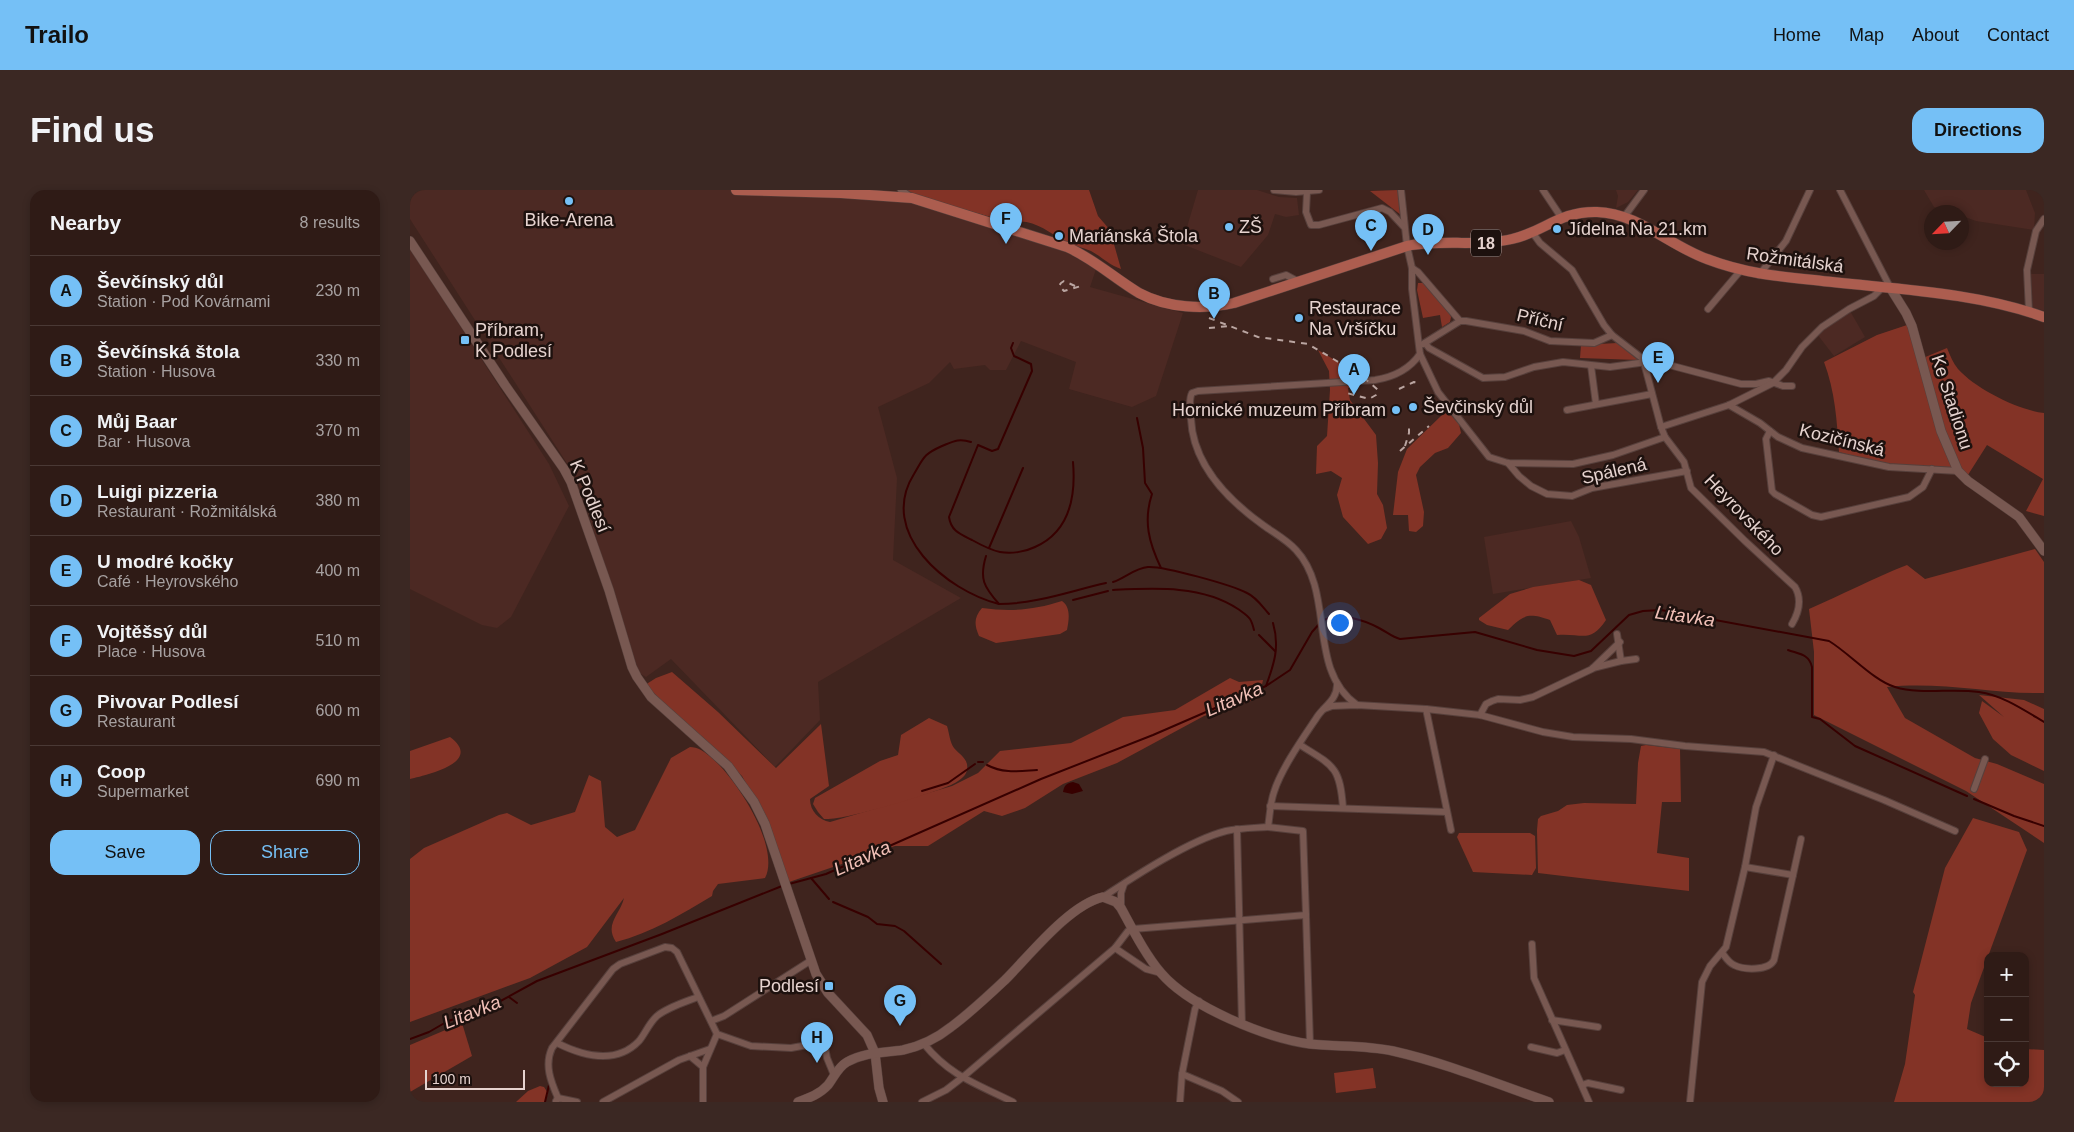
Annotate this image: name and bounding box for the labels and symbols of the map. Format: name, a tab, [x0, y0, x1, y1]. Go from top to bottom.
marker: Bike-Arena	[563, 195, 575, 207]
pin: F	[990, 203, 1022, 244]
north arrow	[1924, 205, 1969, 250]
place label: Bike-Arena	[524, 210, 615, 230]
pin: C	[1355, 210, 1387, 251]
pin: D	[1412, 214, 1444, 255]
place label: ZŠ	[1239, 216, 1262, 237]
place label: Jídelna Na 21.km	[1567, 219, 1707, 239]
marker: ZŠ	[1223, 221, 1235, 233]
marker: Jídelna Na 21.km	[1551, 223, 1563, 235]
place label: Mariánská Štola	[1069, 225, 1199, 246]
marker: Mariánská Štola	[1053, 230, 1065, 242]
road number: 18	[1471, 230, 1501, 256]
street label: Rožmitálská	[1745, 243, 1846, 277]
pin: B	[1198, 278, 1230, 319]
place label: Restaurace Na Vršíčku	[1309, 298, 1401, 339]
street label: Příční	[1515, 305, 1565, 335]
marker: Restaurace Na Vršíčku	[1293, 312, 1305, 324]
place label: Příbram, K Podlesí	[475, 320, 552, 361]
marker: Příbram, K Podlesí	[459, 334, 471, 346]
pin: E	[1642, 342, 1674, 383]
street label: Ke Stadionu	[1927, 352, 1977, 452]
pin: A	[1338, 354, 1370, 395]
place label: Ševčinský důl	[1423, 396, 1533, 417]
place label: Hornické muzeum Příbram	[1172, 400, 1386, 420]
marker: Ševčinský důl	[1407, 401, 1419, 413]
marker: Hornické muzeum Příbram	[1390, 404, 1402, 416]
street label: Kozičínská	[1797, 420, 1888, 460]
street label: Spálená	[1580, 454, 1649, 488]
street label: K Podlesí	[566, 457, 614, 535]
street label: Heyrovského	[1700, 470, 1788, 560]
water label: Litavka	[1654, 601, 1716, 631]
your location	[1327, 610, 1353, 636]
water label: Litavka	[1202, 678, 1266, 720]
water label: Litavka	[830, 836, 894, 880]
place label: Podlesí	[759, 976, 819, 996]
marker: Podlesí	[823, 980, 835, 992]
pin: G	[884, 985, 916, 1026]
water label: Litavka	[440, 991, 504, 1033]
pin: H	[801, 1022, 833, 1063]
scale bar	[425, 1067, 525, 1090]

